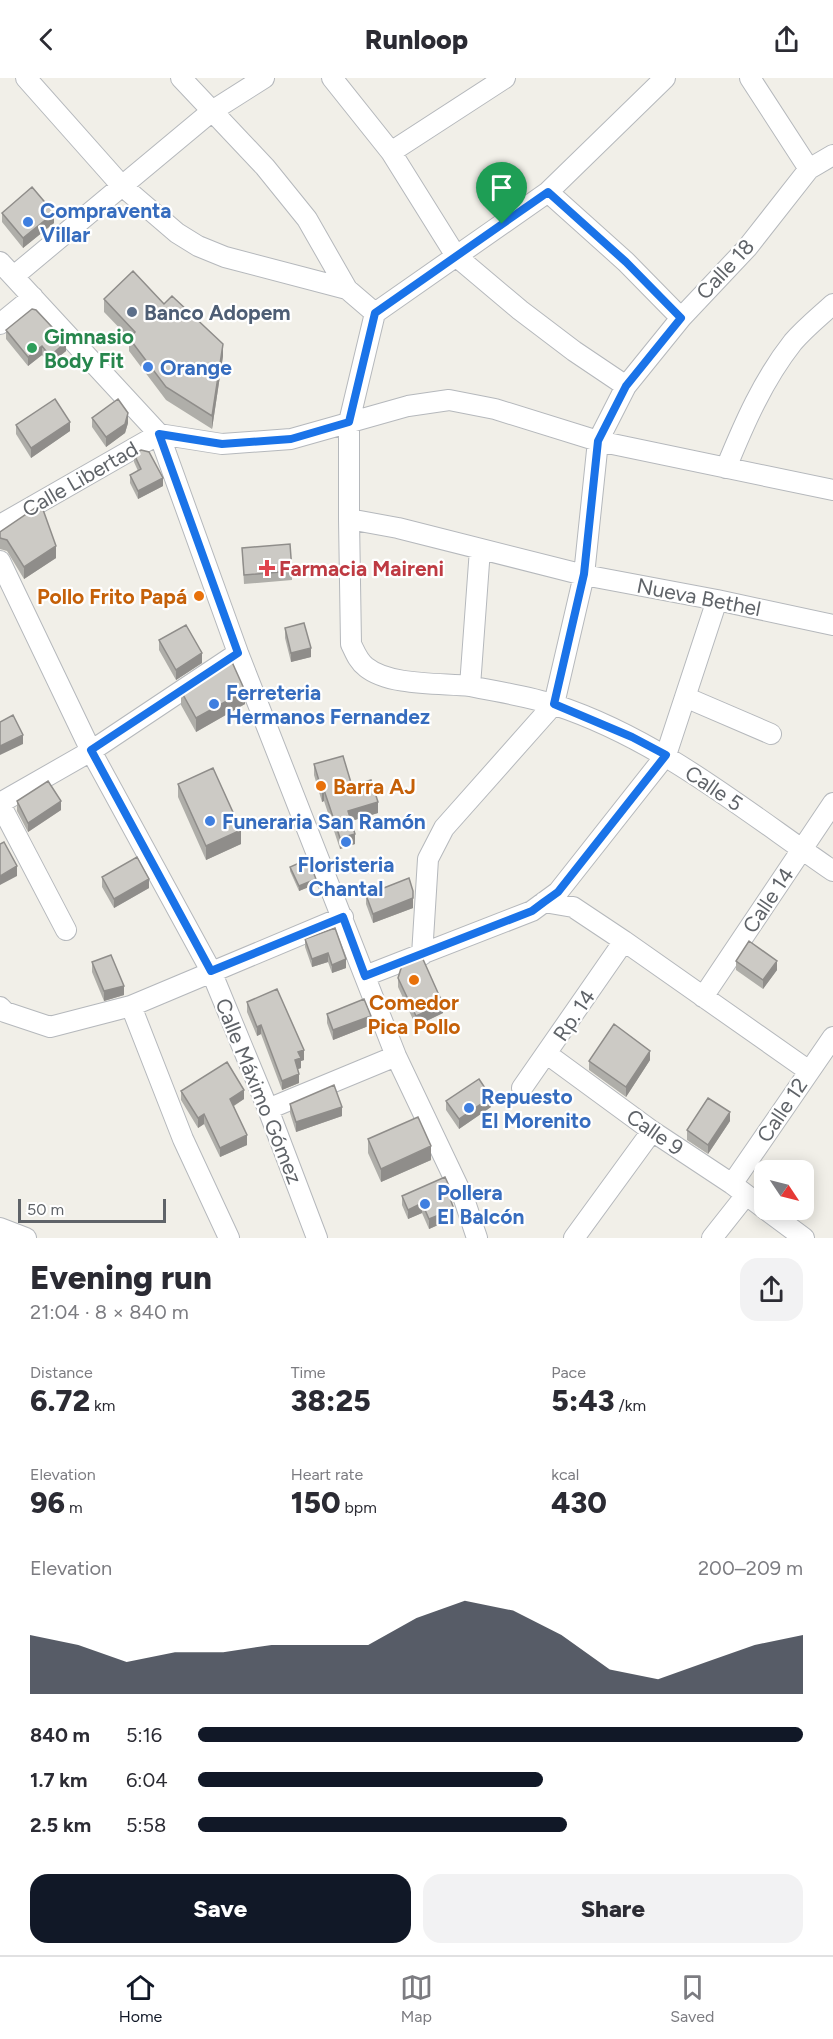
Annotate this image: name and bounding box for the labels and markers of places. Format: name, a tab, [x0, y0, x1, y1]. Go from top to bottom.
pin	[476, 162, 527, 224]
place label: Compraventa Villar	[40, 198, 172, 247]
marker: Compraventa Villar	[21, 215, 35, 229]
place label: Banco Adopem	[144, 300, 291, 325]
marker: Banco Adopem	[125, 305, 139, 319]
place label: Gimnasio Body Fit	[44, 324, 134, 373]
marker: Gimnasio Body Fit	[25, 341, 39, 355]
place label: Orange	[160, 355, 232, 380]
marker: Orange	[141, 360, 155, 374]
place label: Farmacia Maireni	[279, 556, 444, 581]
marker: Farmacia Maireni	[260, 561, 274, 575]
place label: Pollo Frito Papá	[37, 584, 187, 609]
marker: Pollo Frito Papá	[192, 589, 206, 603]
place label: Ferreteria Hermanos Fernandez	[226, 680, 430, 729]
marker: Ferreteria Hermanos Fernandez	[207, 697, 221, 711]
place label: Barra AJ	[333, 774, 416, 799]
marker: Barra AJ	[314, 779, 328, 793]
place label: Funeraria San Ramón	[222, 809, 426, 834]
marker: Funeraria San Ramón	[203, 814, 217, 828]
marker: Floristeria Chantal	[339, 835, 353, 849]
place label: Floristeria Chantal	[298, 852, 394, 901]
marker: Comedor Pica Pollo	[407, 973, 421, 987]
place label: Comedor Pica Pollo	[367, 990, 461, 1039]
place label: Repuesto El Morenito	[481, 1084, 591, 1133]
marker: Repuesto El Morenito	[462, 1101, 476, 1115]
place label: Pollera El Balcón	[437, 1180, 524, 1229]
marker: Pollera El Balcón	[418, 1197, 432, 1211]

